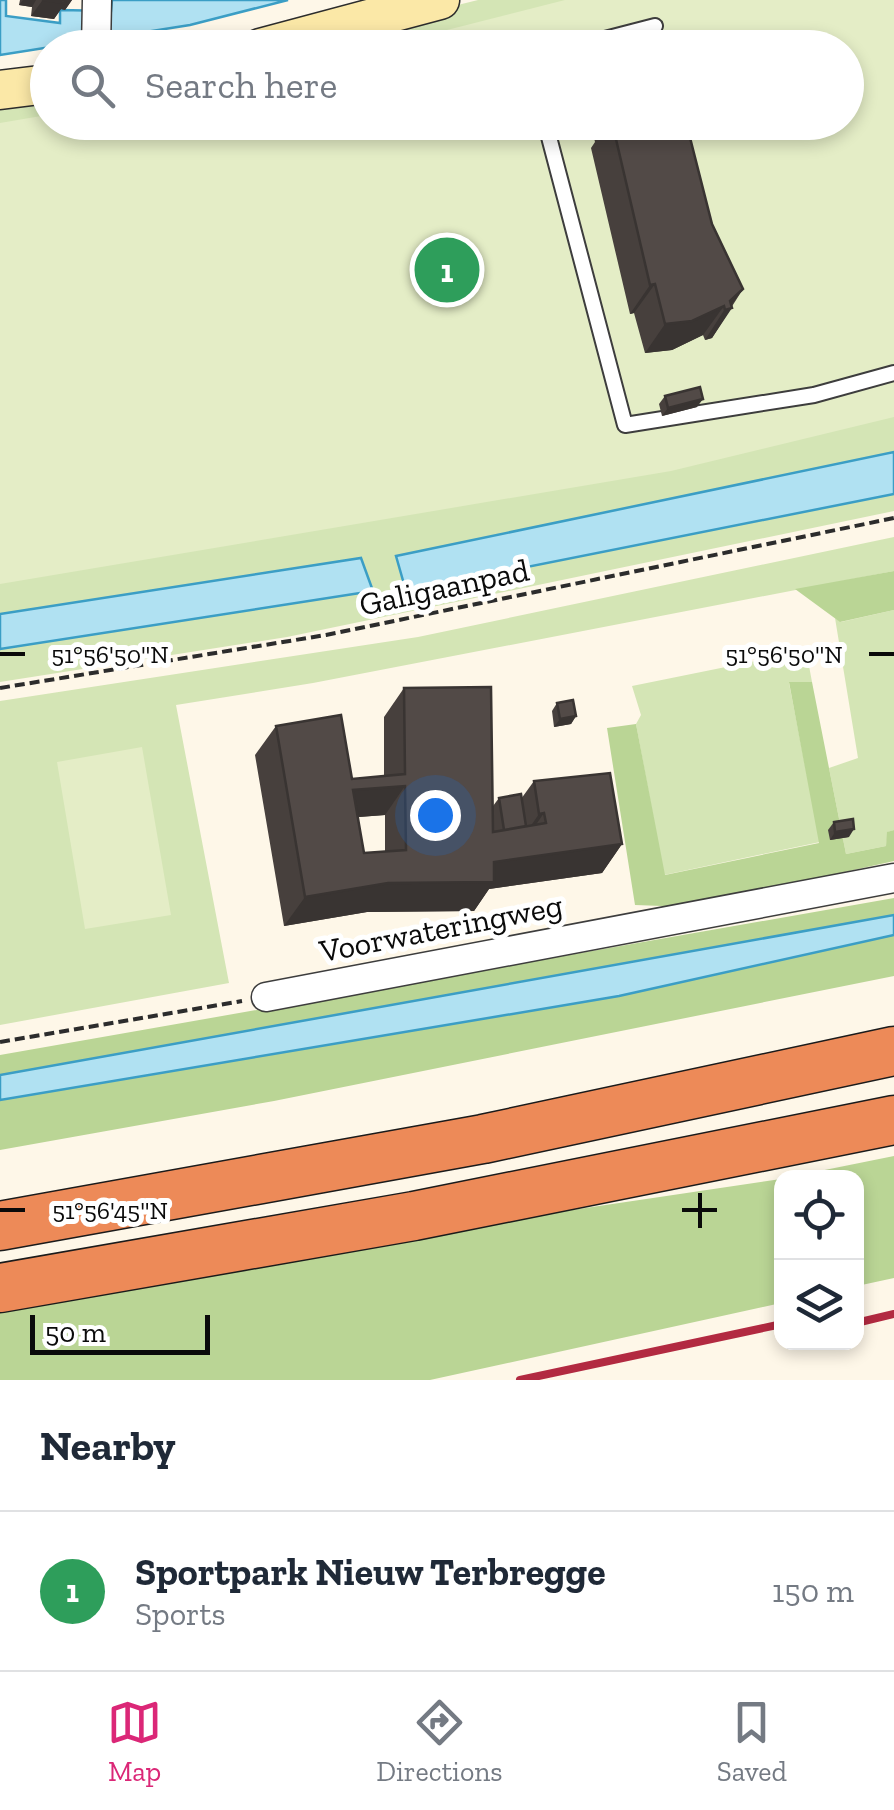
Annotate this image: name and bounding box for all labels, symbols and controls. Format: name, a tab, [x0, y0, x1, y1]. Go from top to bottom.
search box	[30, 30, 864, 140]
icon: search	[65, 58, 120, 113]
text: Search here	[145, 62, 337, 108]
pin: 1	[414, 232, 480, 308]
street label: Galigaanpad	[356, 550, 533, 624]
text: 51°56'50"N	[51, 639, 169, 669]
text: 51°56'50"N	[725, 639, 843, 669]
your location	[410, 790, 461, 841]
street label: Voorwateringweg	[315, 886, 566, 970]
map controls	[774, 1170, 864, 1350]
button: locate	[774, 1170, 864, 1260]
text: 51°56'45"N	[52, 1195, 168, 1225]
button: layers	[774, 1260, 864, 1350]
scale bar	[30, 1310, 210, 1354]
text: 50 m	[45, 1316, 106, 1349]
text: Nearby	[40, 1420, 176, 1471]
text: Sportpark Nieuw Terbregge	[135, 1549, 606, 1595]
text: 1	[66, 1572, 79, 1610]
text: 150 m	[772, 1572, 854, 1610]
text: Sports	[135, 1595, 225, 1633]
tab: Map	[107, 1695, 162, 1788]
tab: Directions	[376, 1695, 503, 1788]
tab: Saved	[717, 1695, 787, 1788]

